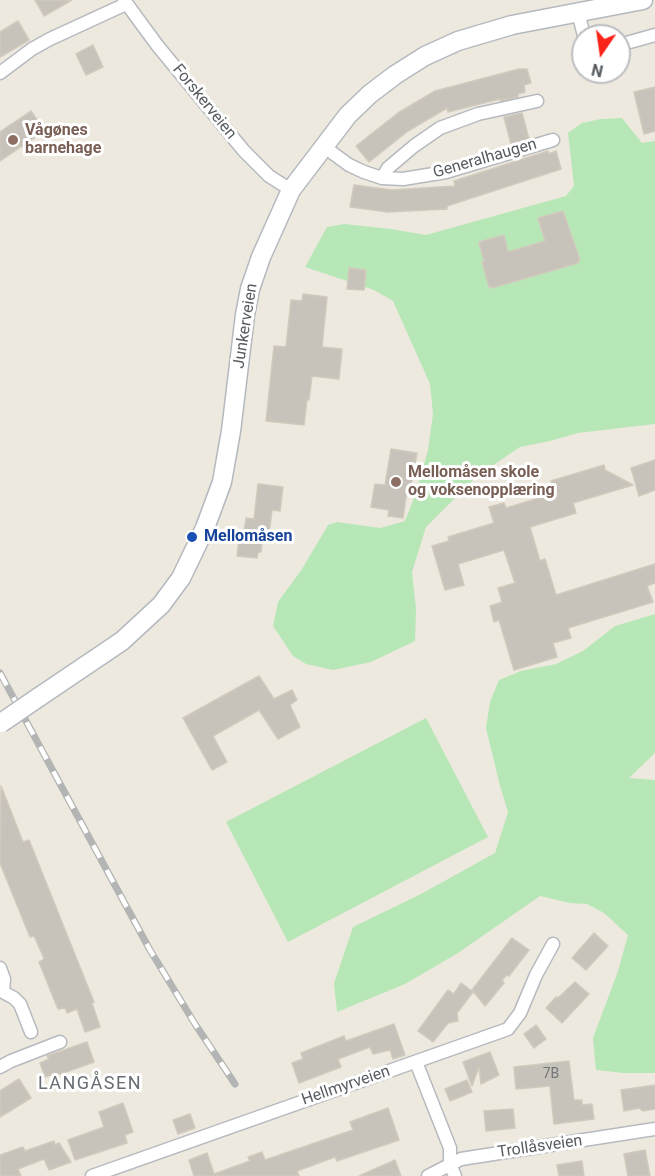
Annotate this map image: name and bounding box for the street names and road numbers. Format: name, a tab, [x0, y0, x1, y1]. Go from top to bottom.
street label: Forskerveien	[168, 61, 240, 143]
street label: Generalhaugen	[431, 135, 539, 183]
street label: Junkerveien	[230, 282, 262, 370]
street label: Hellmyrveien	[299, 1062, 393, 1110]
street label: Trollåsveien	[496, 1132, 584, 1162]

